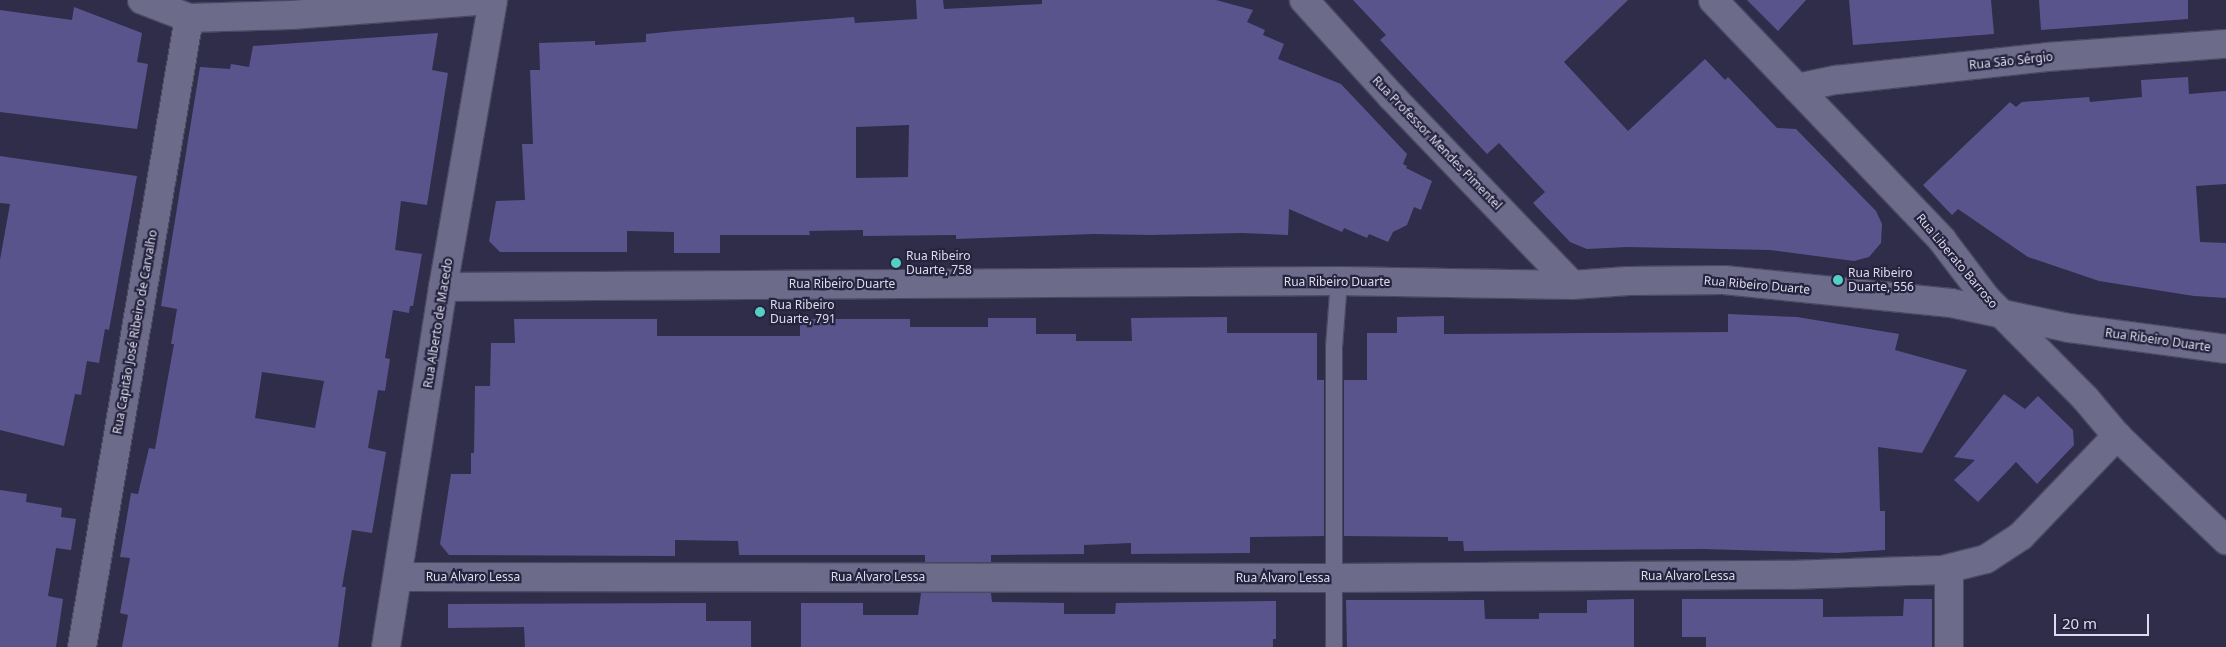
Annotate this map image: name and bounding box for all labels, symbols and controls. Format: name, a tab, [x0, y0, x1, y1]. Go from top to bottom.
street label: Rua São Sérgio	[1968, 49, 2054, 73]
street label: Rua Professor Mendes Pimentel	[1369, 73, 1505, 213]
street label: Rua Liberato Barroso	[1913, 211, 2001, 311]
street label: Rua Capitão José Ribeiro de Carvalho	[110, 229, 160, 435]
place label: Rua Ribeiro Duarte, 758	[906, 249, 972, 277]
street label: Rua Alberto de Macedo	[421, 257, 455, 389]
marker: Rua Ribeiro Duarte, 758	[890, 257, 902, 269]
place label: Rua Ribeiro Duarte, 556	[1848, 266, 1914, 294]
street label: Rua Ribeiro Duarte	[1703, 273, 1811, 297]
marker: Rua Ribeiro Duarte, 556	[1832, 274, 1844, 286]
street label: Rua Ribeiro Duarte	[1284, 275, 1390, 289]
street label: Rua Ribeiro Duarte	[789, 277, 895, 291]
place label: Rua Ribeiro Duarte, 791	[770, 298, 836, 326]
marker: Rua Ribeiro Duarte, 791	[754, 306, 766, 318]
street label: Rua Ribeiro Duarte	[2104, 325, 2212, 355]
street label: Rua Alvaro Lessa	[1641, 569, 1735, 583]
street label: Rua Alvaro Lessa	[426, 570, 520, 584]
street label: Rua Alvaro Lessa	[831, 570, 925, 584]
street label: Rua Alvaro Lessa	[1236, 571, 1330, 585]
scale bar	[2056, 604, 2151, 636]
text: 20 m	[2062, 613, 2097, 633]

